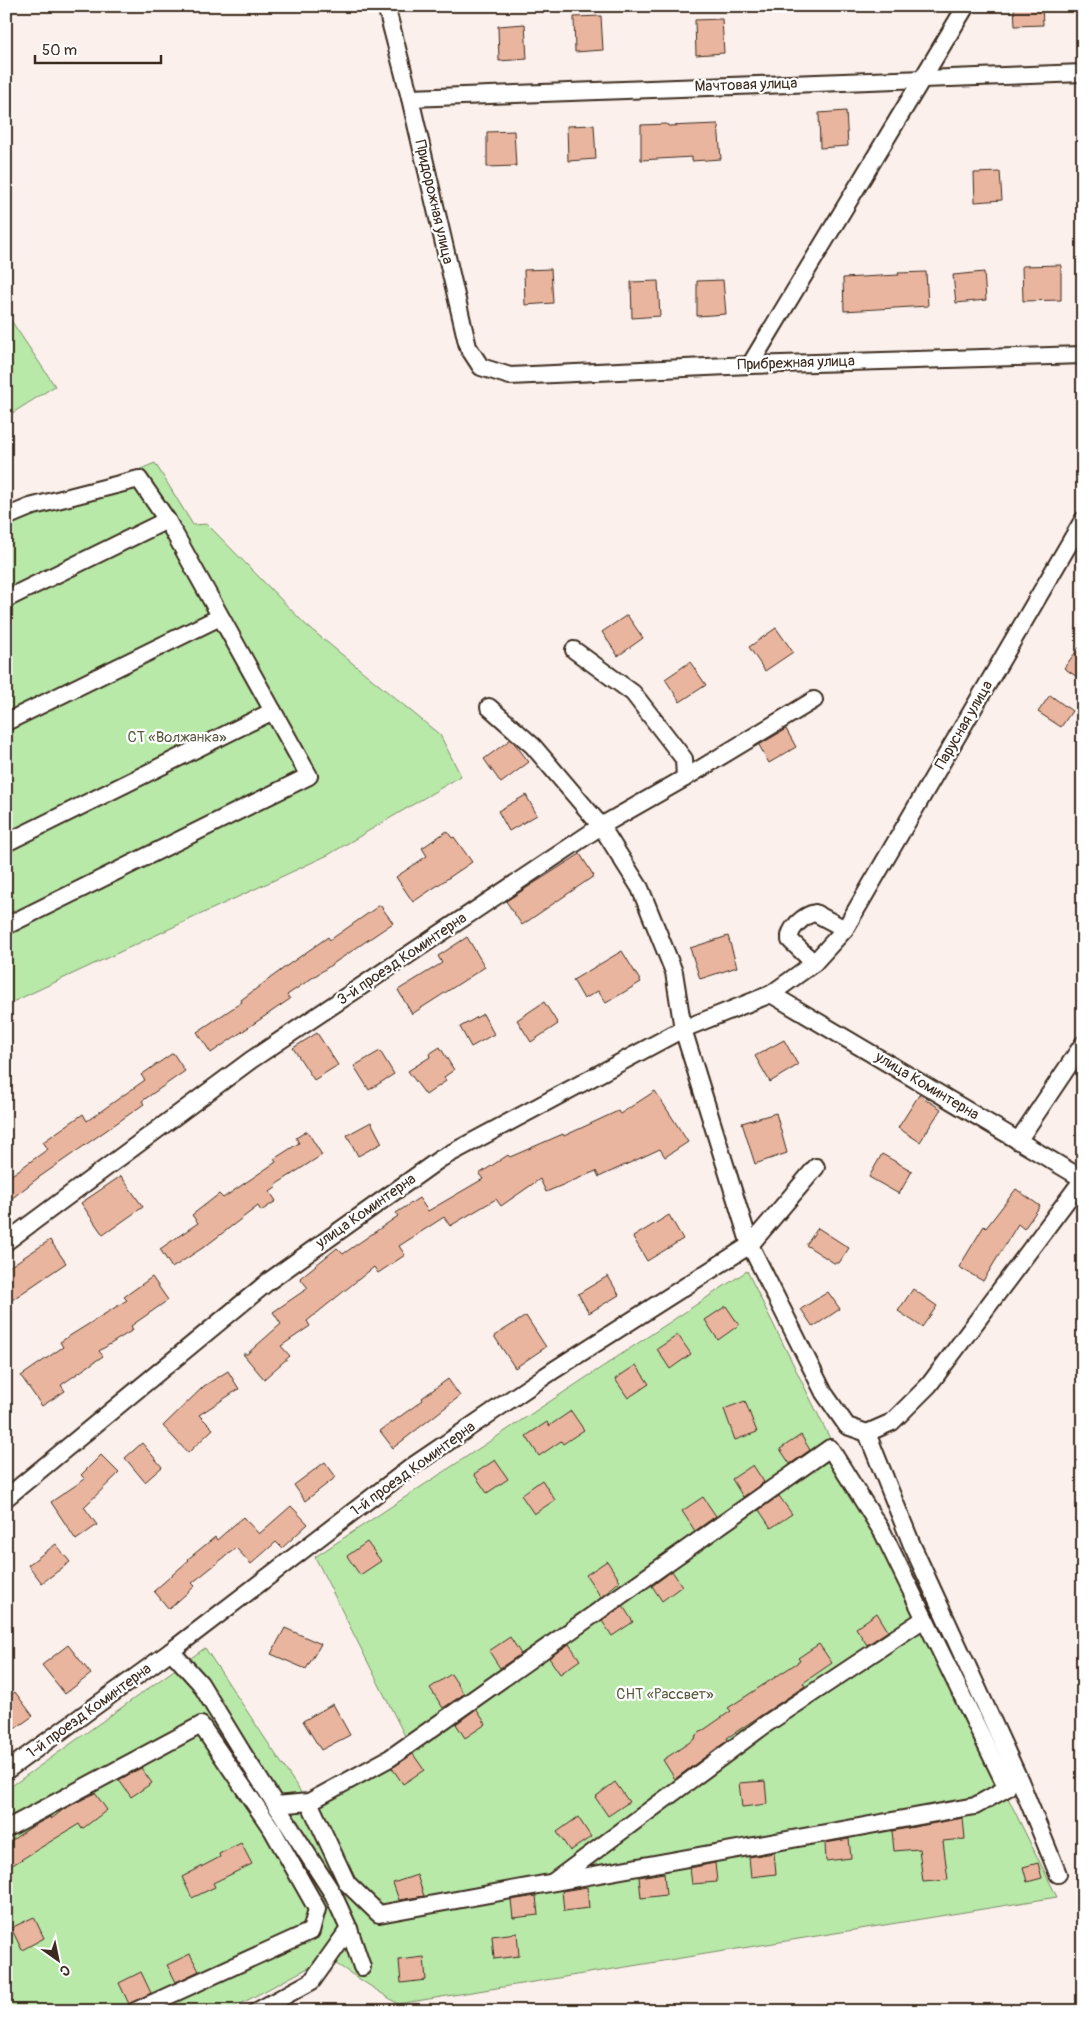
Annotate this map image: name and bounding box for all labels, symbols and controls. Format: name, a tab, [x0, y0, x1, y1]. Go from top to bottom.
scale bar	[35, 32, 161, 64]
text: 50 m	[42, 41, 77, 60]
street label: Мачтовая улица	[694, 74, 798, 96]
street label: Придорожная улица	[410, 138, 458, 266]
street label: Прибрежная улица	[737, 351, 855, 375]
street label: Парусная улица	[931, 677, 997, 773]
park label: СТ «Волжанка»	[127, 728, 227, 747]
street label: 3-й проезд Коминтерна	[334, 909, 470, 1009]
street label: улица Коминтерна	[871, 1047, 982, 1124]
street label: улица Коминтерна	[311, 1169, 420, 1253]
street label: 1-й проезд Коминтерна	[347, 1417, 479, 1521]
street label: 1-й проезд Коминтерна	[23, 1659, 155, 1763]
park label: СНТ «Рассвет»	[616, 1685, 714, 1704]
north arrow	[32, 1934, 82, 1984]
text: С	[56, 1961, 73, 1980]

